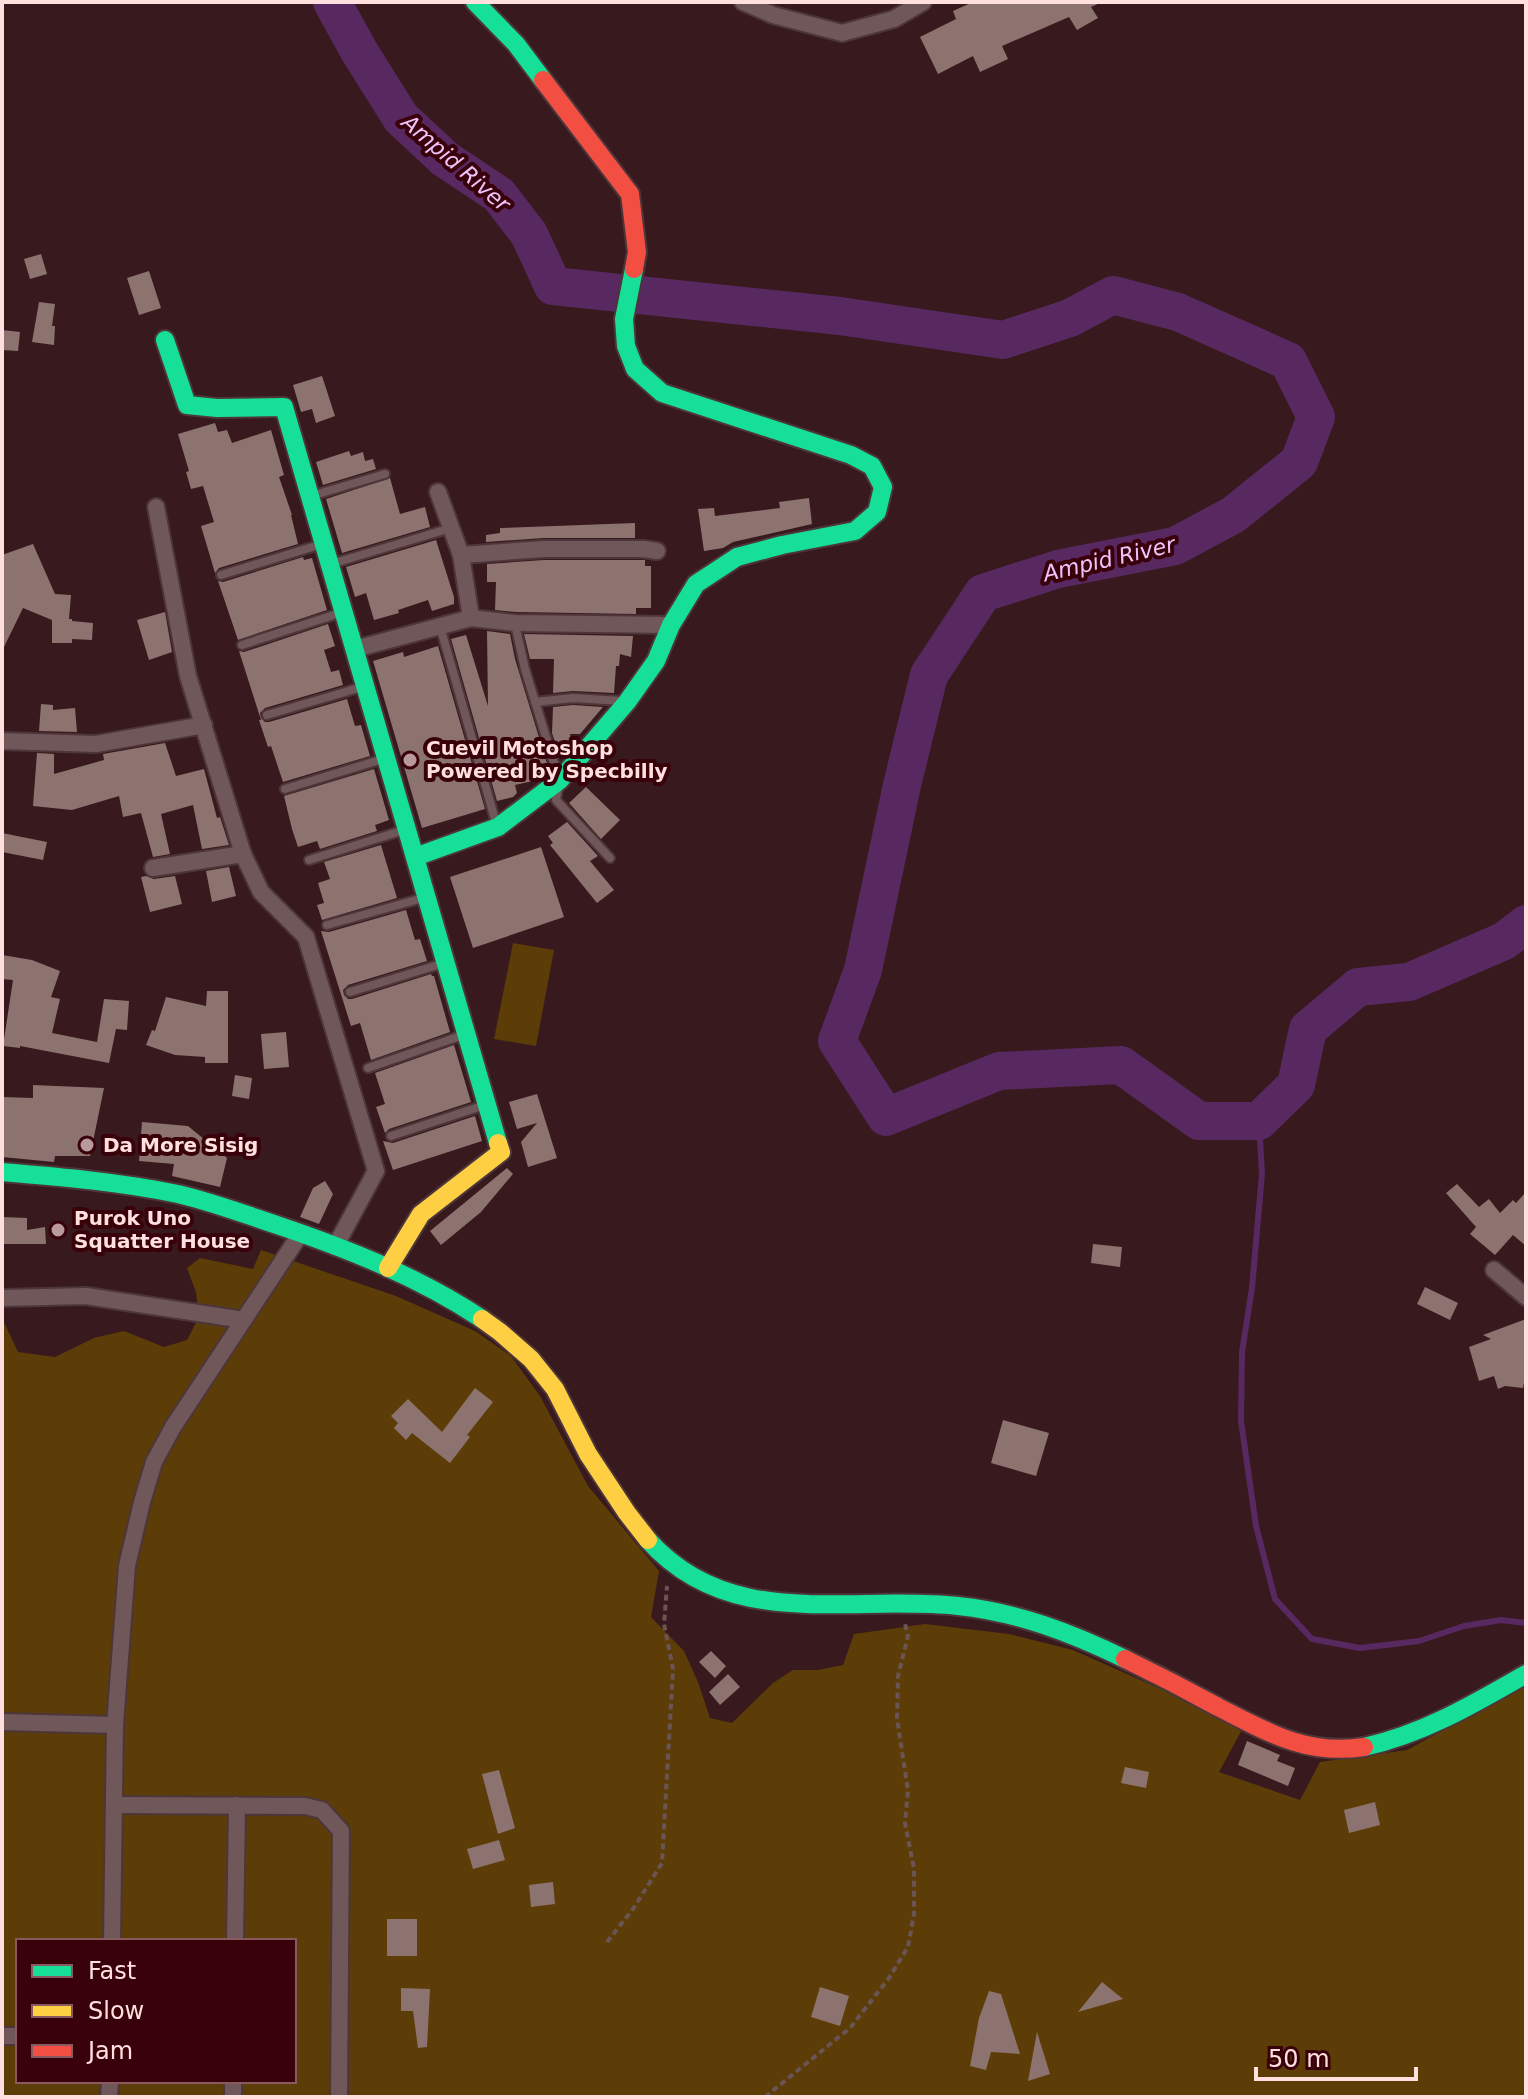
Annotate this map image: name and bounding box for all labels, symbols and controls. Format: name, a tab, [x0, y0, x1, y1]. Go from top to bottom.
water label: Ampid River	[396, 108, 516, 218]
water label: Ampid River	[1039, 531, 1179, 587]
place label: Cuevil Motoshop Powered by Specbilly	[426, 736, 668, 783]
marker: Cuevil Motoshop Powered by Specbilly	[401, 751, 419, 769]
place label: Da More Sisig	[103, 1133, 258, 1157]
marker: Da More Sisig	[78, 1136, 96, 1154]
place label: Purok Uno Squatter House	[74, 1206, 250, 1253]
marker: Purok Uno Squatter House	[49, 1221, 67, 1239]
legend	[16, 1939, 296, 2083]
text: Fast	[88, 1957, 136, 1985]
text: Slow	[88, 1997, 144, 2025]
scale bar	[1256, 2031, 1416, 2081]
text: Jam	[86, 2037, 133, 2065]
text: 50 m	[1268, 2045, 1330, 2073]

